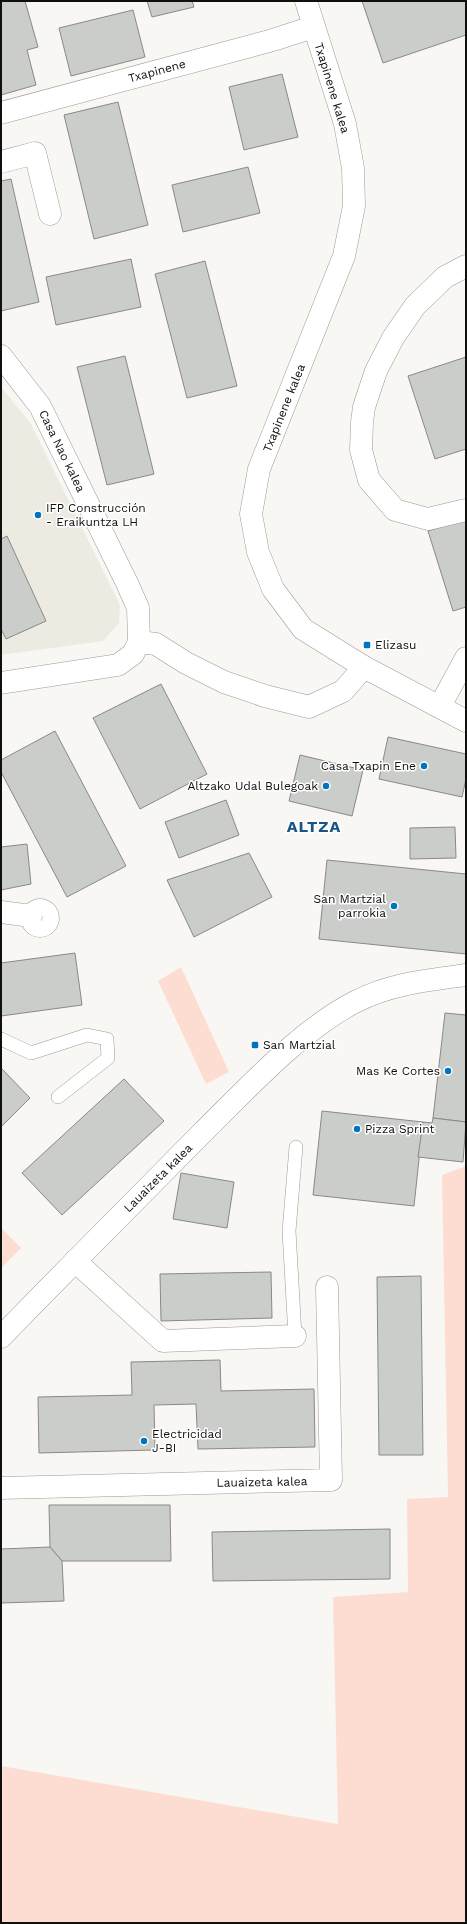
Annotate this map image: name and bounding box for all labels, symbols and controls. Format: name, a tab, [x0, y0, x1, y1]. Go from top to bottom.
street label: Txapinene kalea	[312, 41, 352, 135]
street label: Txapinene	[127, 57, 187, 85]
street label: Txapinene kalea	[260, 362, 308, 454]
street label: Casa Nao kalea	[36, 408, 88, 495]
place label: IFP Construcción - Eraikuntza LH	[46, 501, 146, 529]
marker: IFP Construcción - Eraikuntza LH	[33, 510, 43, 520]
place label: Elizasu	[375, 638, 416, 652]
marker: Elizasu	[362, 640, 372, 650]
place label: Casa Txapin Ene	[321, 759, 416, 773]
marker: Casa Txapin Ene	[419, 761, 429, 771]
place label: Altzako Udal Bulegoak	[187, 779, 318, 793]
marker: Altzako Udal Bulegoak	[321, 781, 331, 791]
district label: ALTZA	[287, 817, 341, 836]
place label: San Martzial parrokia	[314, 892, 386, 920]
marker: San Martzial parrokia	[389, 901, 399, 911]
place label: San Martzial	[263, 1038, 336, 1052]
marker: San Martzial	[250, 1040, 260, 1050]
place label: Mas Ke Cortes	[356, 1064, 440, 1078]
marker: Mas Ke Cortes	[443, 1066, 453, 1076]
place label: Pizza Sprint	[365, 1122, 435, 1136]
marker: Pizza Sprint	[352, 1124, 362, 1134]
street label: Lauaizeta kalea	[121, 1141, 195, 1215]
place label: Electricidad J-BI	[152, 1427, 222, 1455]
marker: Electricidad J-BI	[139, 1436, 149, 1446]
street label: Lauaizeta kalea	[216, 1474, 308, 1490]

